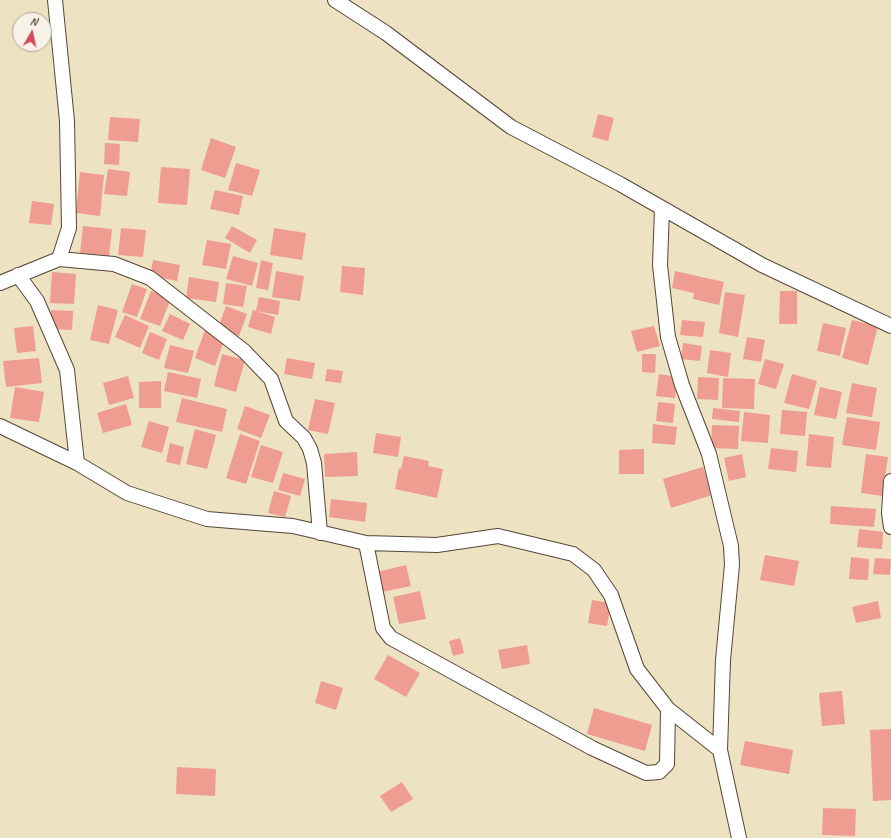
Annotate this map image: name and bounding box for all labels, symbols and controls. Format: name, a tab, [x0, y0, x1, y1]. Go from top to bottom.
north arrow	[12, 12, 52, 52]
text: N	[29, 14, 38, 29]

